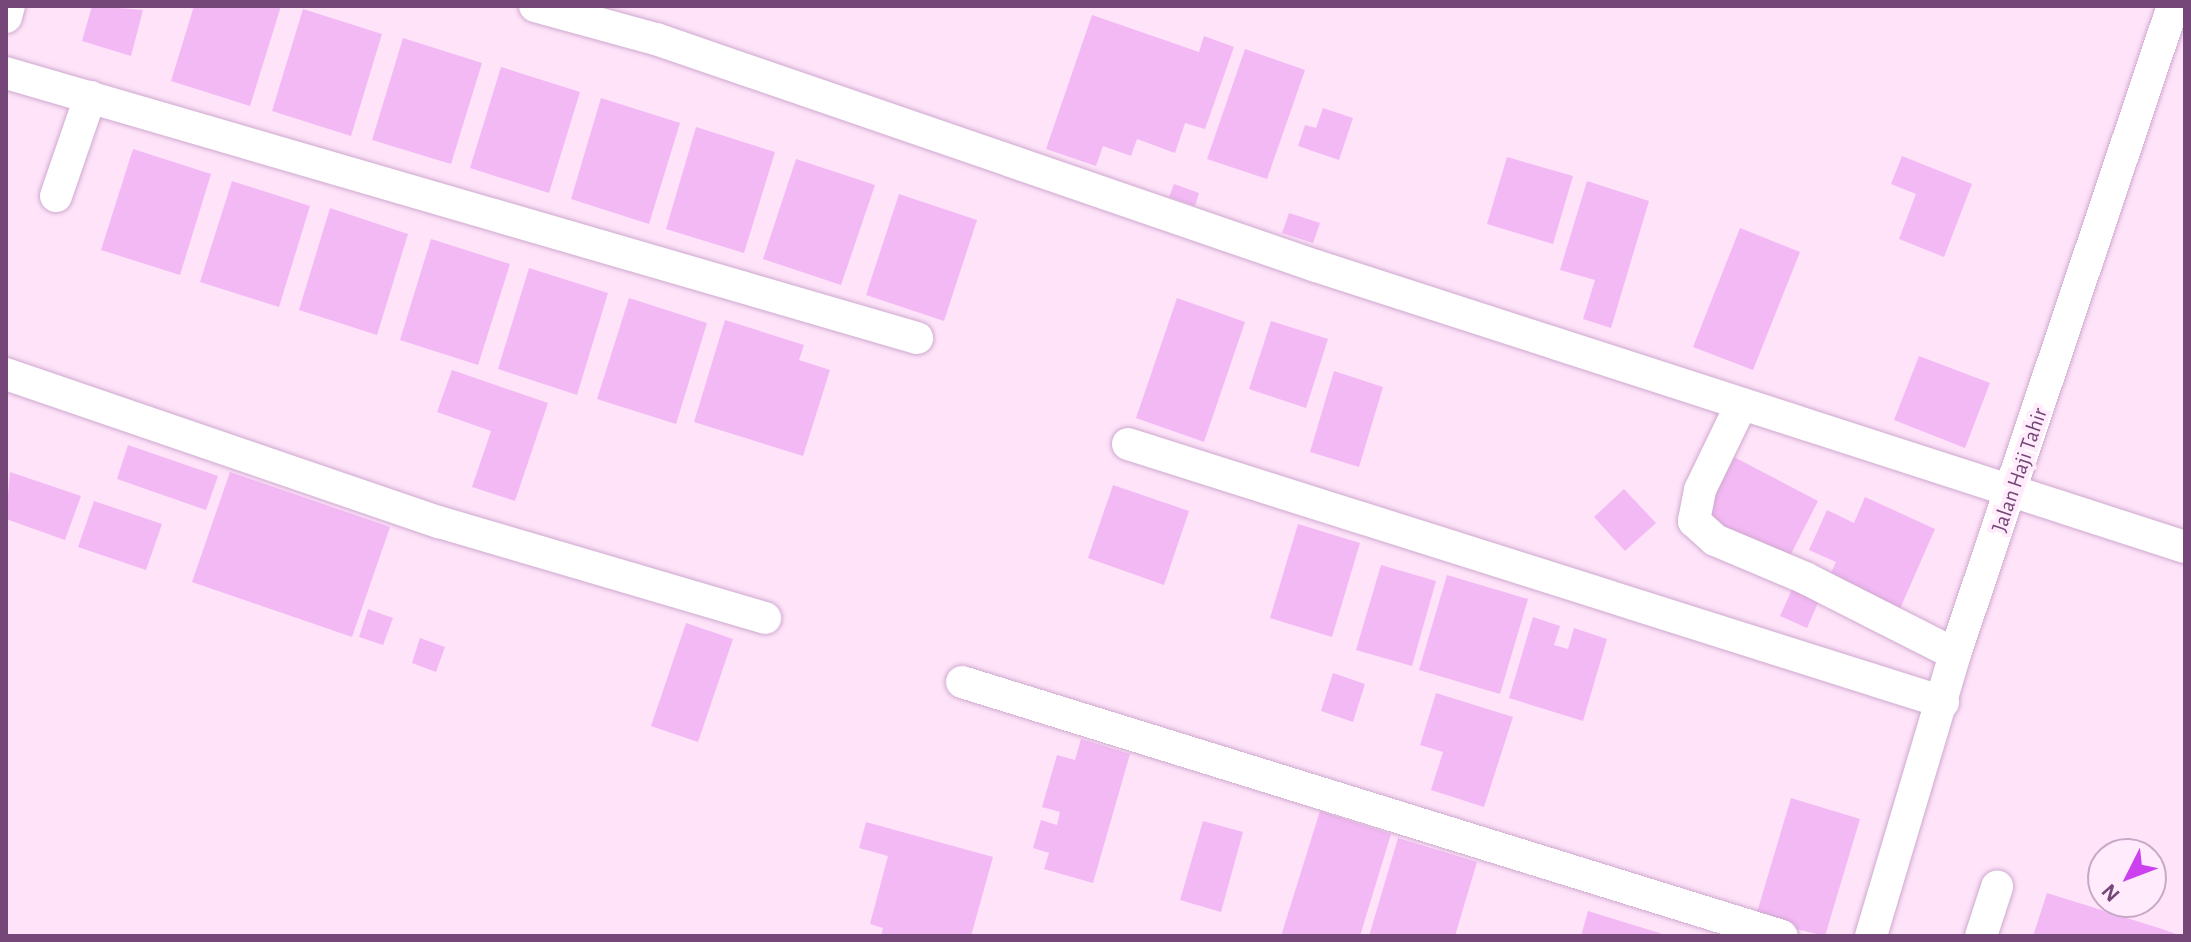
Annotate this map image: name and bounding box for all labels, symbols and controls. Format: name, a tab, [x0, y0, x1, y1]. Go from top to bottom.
street label: Jalan Haji Tahir	[1986, 404, 2054, 536]
north arrow	[2087, 838, 2167, 918]
text: N	[2097, 880, 2124, 906]

